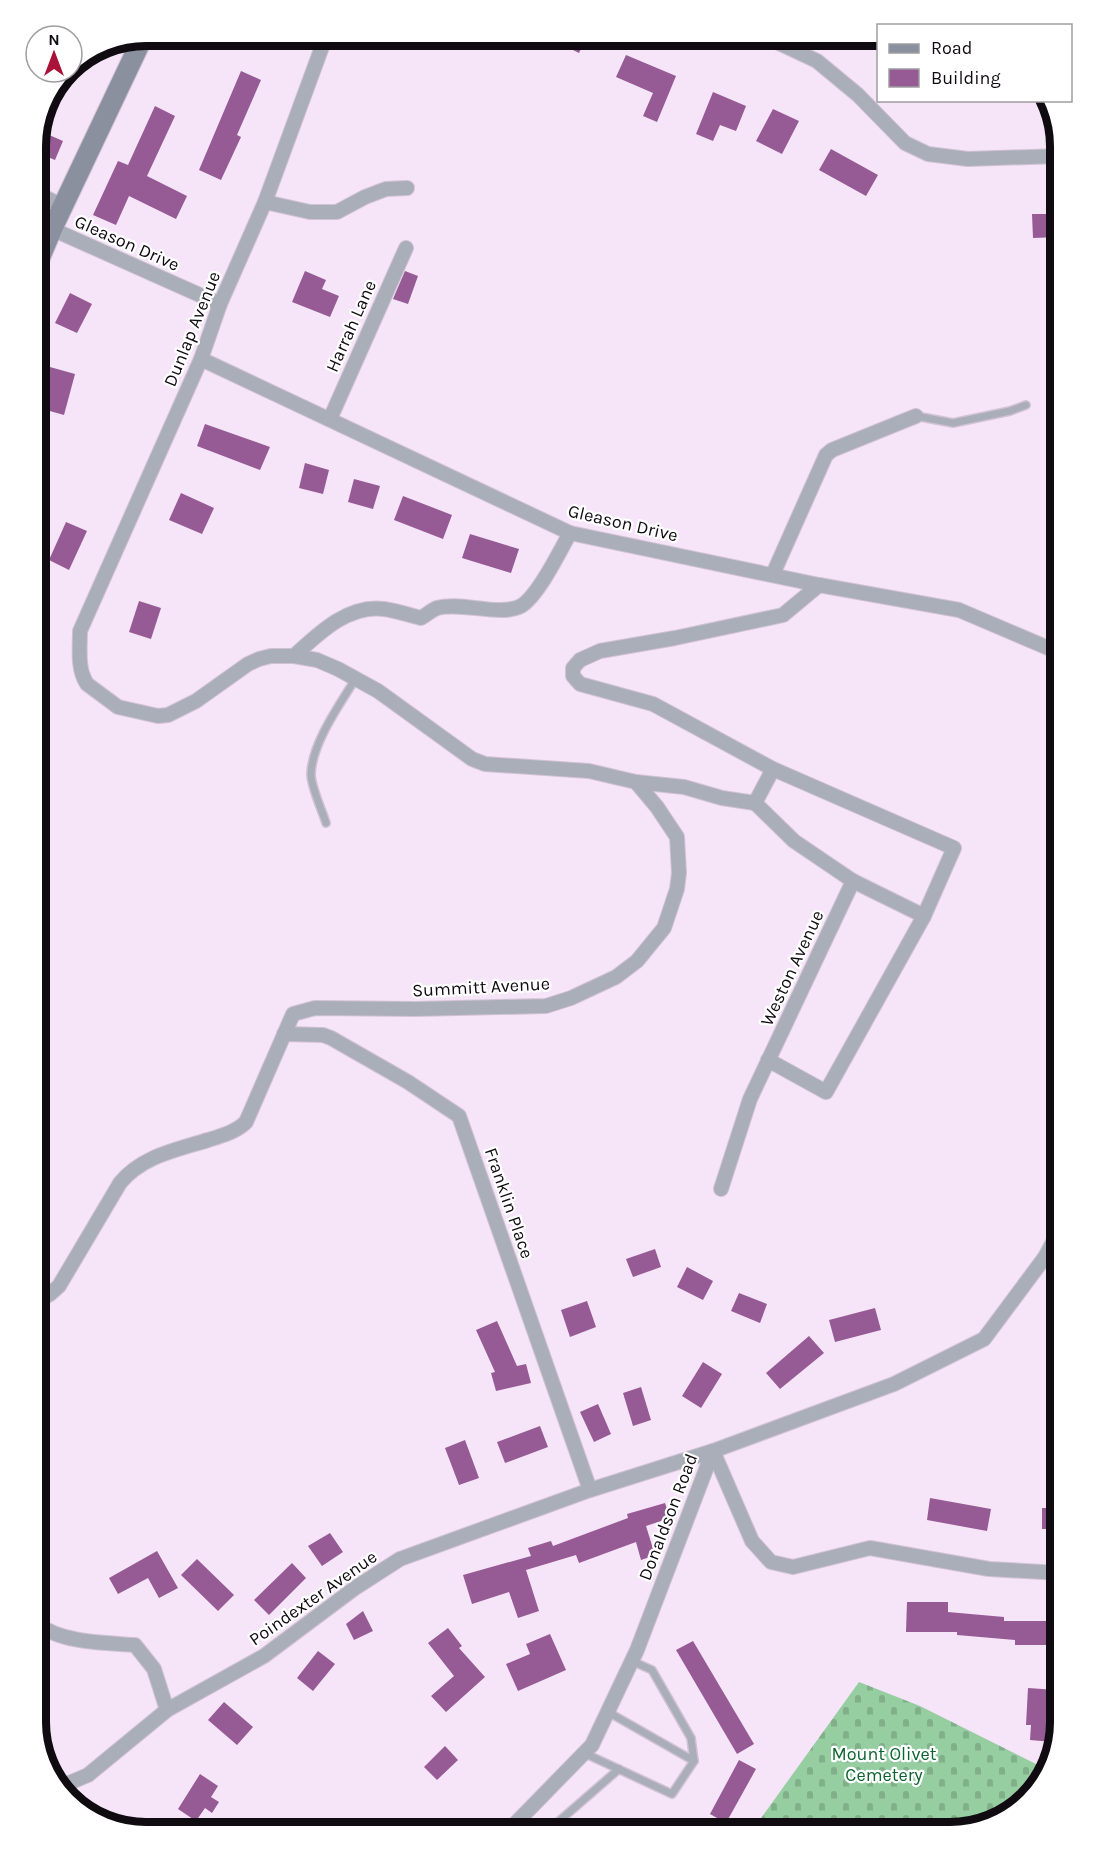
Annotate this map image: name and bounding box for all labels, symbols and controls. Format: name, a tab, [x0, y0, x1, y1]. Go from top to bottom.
north arrow	[24, 24, 84, 84]
legend	[877, 24, 1072, 102]
text: N	[48, 30, 60, 49]
text: Road	[931, 37, 972, 59]
text: Building	[931, 67, 1001, 89]
street label: Gleason Drive	[71, 210, 183, 276]
street label: Dunlap Avenue	[159, 268, 225, 390]
street label: Harrah Lane	[321, 277, 381, 375]
street label: Gleason Drive	[566, 500, 680, 546]
street label: Weston Avenue	[756, 907, 828, 1029]
street label: Summitt Avenue	[412, 972, 550, 1002]
street label: Franklin Place	[480, 1145, 538, 1261]
street label: Donaldson Road	[634, 1450, 702, 1584]
street label: Poindexter Avenue	[245, 1546, 381, 1650]
park label: Mount Olivet Cemetery	[832, 1743, 937, 1786]

